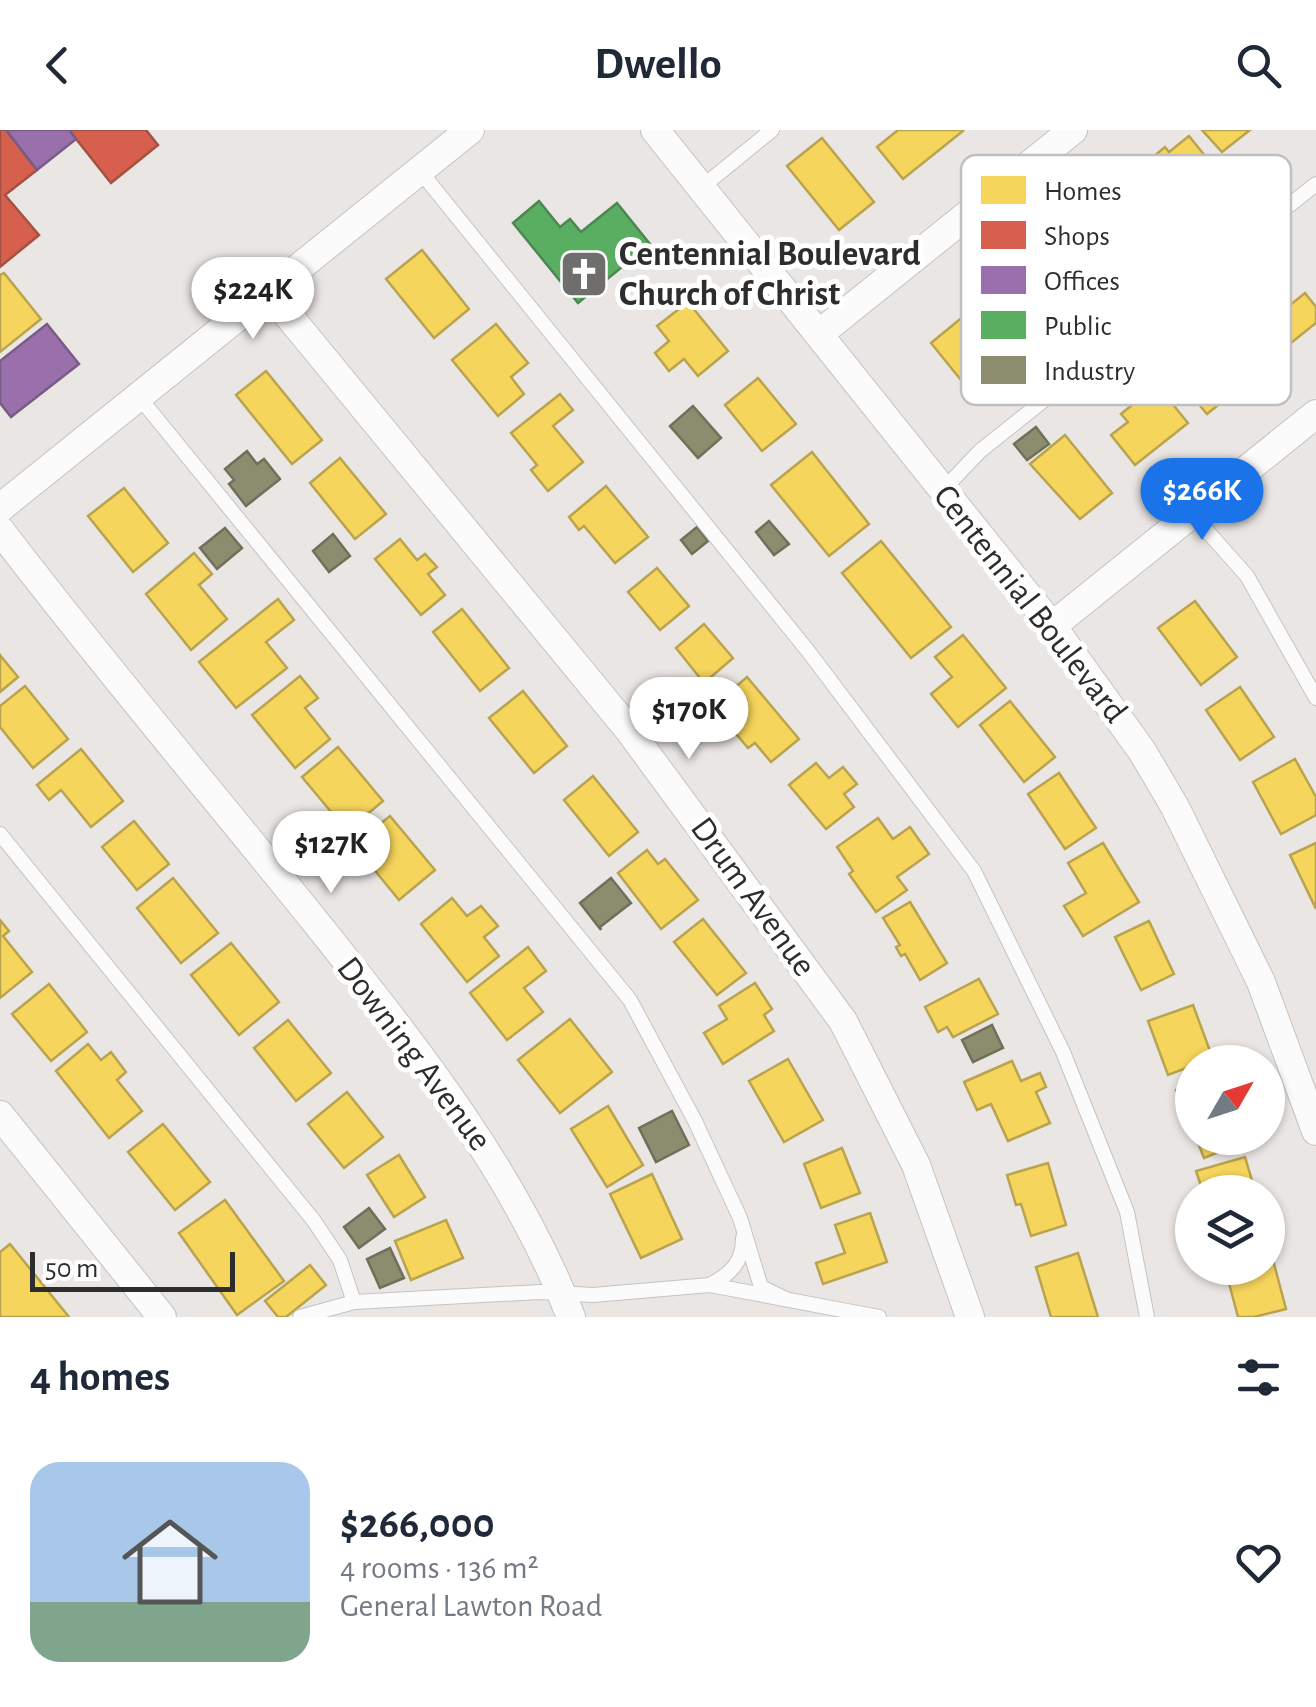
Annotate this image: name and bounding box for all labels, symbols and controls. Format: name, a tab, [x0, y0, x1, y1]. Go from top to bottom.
icon: back	[30, 38, 85, 93]
icon: search	[1231, 38, 1286, 93]
text: Dwello	[594, 42, 722, 87]
legend	[961, 155, 1291, 405]
text: Homes	[1044, 178, 1122, 206]
text: Shops	[1044, 223, 1110, 251]
place label: Centennial Boulevard Church of Christ	[619, 237, 921, 312]
church icon: Centennial Boulevard Church of Christ	[558, 248, 610, 300]
pin: $224K	[183, 257, 323, 342]
text: Offices	[1044, 268, 1120, 296]
text: $224K	[213, 273, 293, 305]
text: Public	[1044, 313, 1112, 341]
text: Industry	[1044, 358, 1135, 386]
pin: $266K	[1132, 458, 1272, 543]
text: $266K	[1162, 474, 1242, 506]
street label: Centennial Boulevard	[927, 479, 1133, 729]
pin: $170K	[619, 677, 759, 762]
text: $170K	[651, 693, 727, 725]
pin: $127K	[261, 811, 401, 896]
street label: Drum Avenue	[684, 811, 822, 983]
text: $127K	[294, 827, 368, 859]
street label: Downing Avenue	[330, 951, 498, 1157]
north arrow	[1175, 1045, 1285, 1155]
map controls	[1175, 1045, 1285, 1285]
button: layers	[1175, 1175, 1285, 1285]
scale bar	[30, 1247, 235, 1292]
text: 50 m	[45, 1255, 99, 1283]
icon: filters	[1231, 1350, 1286, 1405]
text: 4 homes	[30, 1356, 170, 1398]
icon: home	[110, 1502, 230, 1622]
text: $266,000	[340, 1503, 495, 1545]
icon: heart	[1231, 1535, 1286, 1590]
text: 4 rooms · 136 m²	[340, 1552, 539, 1584]
text: General Lawton Road	[340, 1590, 602, 1622]

